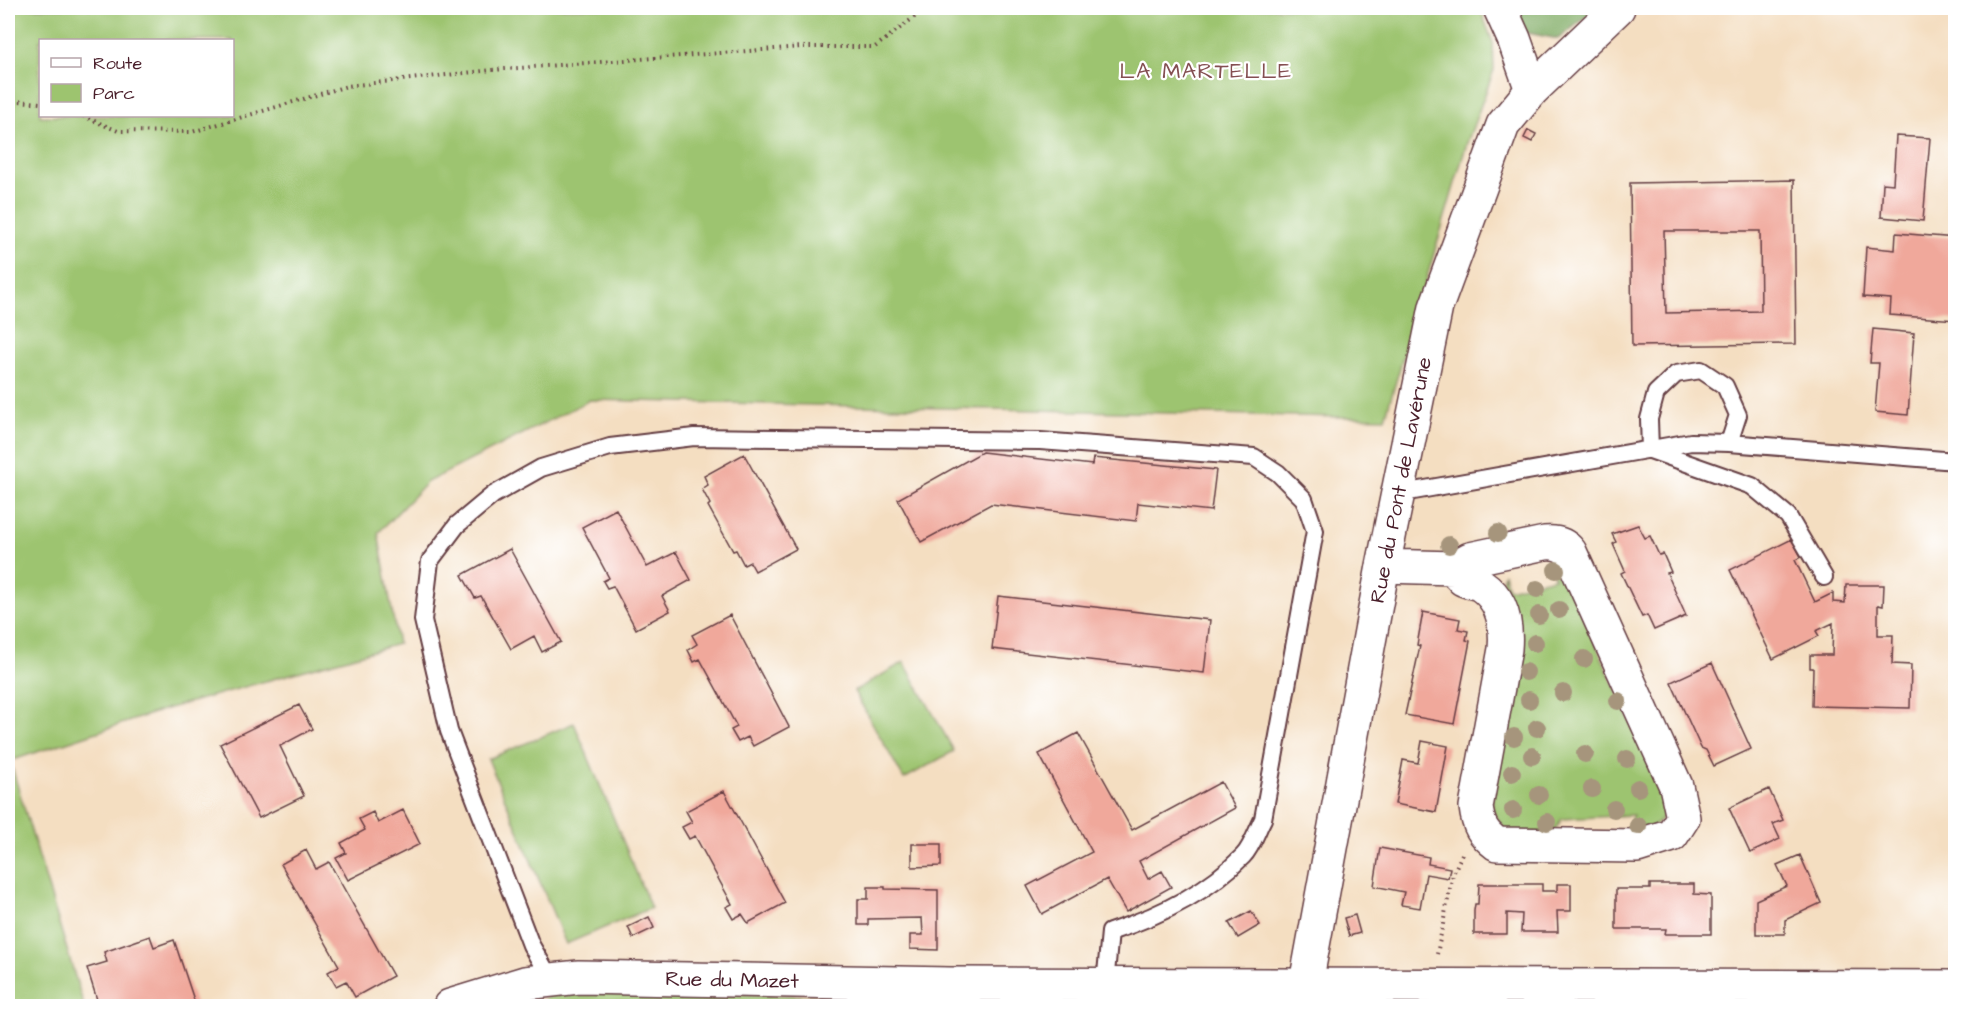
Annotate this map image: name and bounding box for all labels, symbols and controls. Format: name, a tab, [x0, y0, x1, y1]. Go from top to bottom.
legend	[39, 39, 234, 117]
text: Route	[93, 51, 142, 76]
district label: LA MARTELLE	[1120, 56, 1292, 87]
text: Parc	[93, 81, 135, 106]
street label: Rue du Pont de Lavérune	[1363, 355, 1439, 605]
street label: Rue du Mazet	[665, 964, 800, 996]

